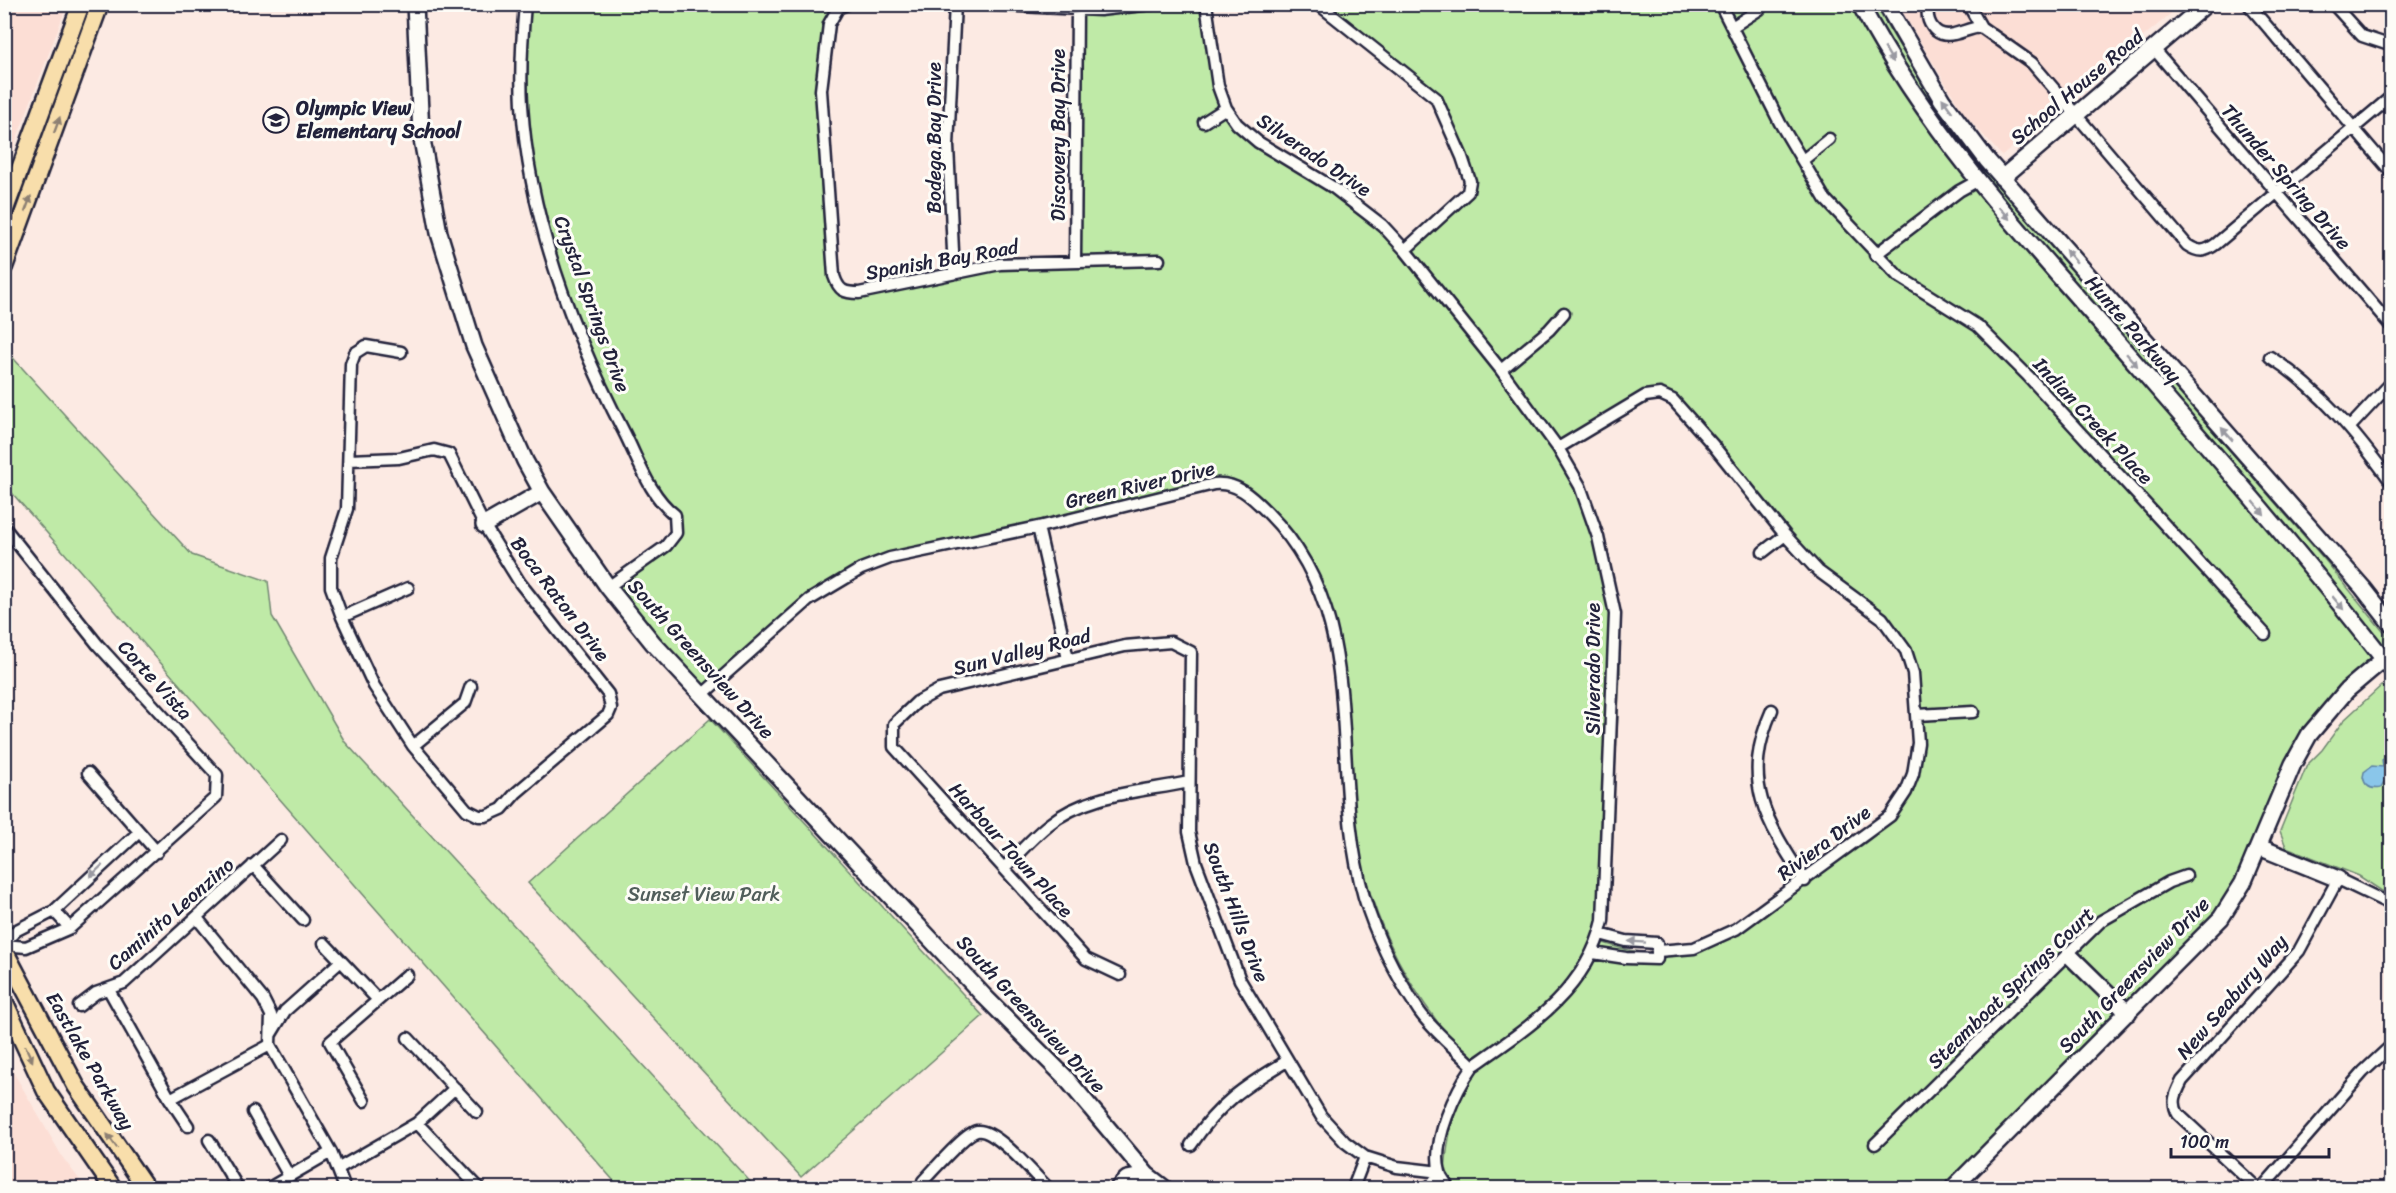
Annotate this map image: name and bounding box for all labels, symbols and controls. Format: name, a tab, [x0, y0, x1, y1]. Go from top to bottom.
street label: School House Road	[2002, 19, 2153, 154]
one-way arrow	[1884, 47, 1895, 63]
street label: Discovery Bay Drive	[1041, 49, 1076, 221]
street label: Bodega Bay Drive	[917, 62, 952, 214]
place label: Olympic View Elementary School	[296, 91, 462, 149]
street label: Thunder Spring Drive	[2212, 96, 2360, 258]
one-way arrow	[1941, 98, 1953, 114]
street label: Silverado Drive	[1249, 104, 1379, 207]
school or university icon: Olympic View Elementary School	[261, 105, 291, 135]
one-way arrow	[52, 116, 62, 134]
one-way arrow	[23, 195, 33, 213]
one-way arrow	[1997, 205, 2010, 220]
street label: Crystal Springs Drive	[544, 210, 640, 398]
street label: Spanish Bay Road	[863, 229, 1023, 291]
one-way arrow	[2065, 249, 2078, 264]
street label: Hunte Parkway	[2076, 267, 2191, 392]
street label: Indian Creek Place	[2023, 348, 2162, 493]
one-way arrow	[2125, 352, 2138, 367]
one-way arrow	[2220, 426, 2233, 442]
street label: Green River Drive	[1062, 451, 1219, 519]
one-way arrow	[2252, 500, 2265, 515]
street label: Boca Raton Drive	[501, 529, 619, 670]
street label: South Greensview Drive	[619, 570, 783, 748]
one-way arrow	[2331, 595, 2344, 610]
street label: Silverado Drive	[1576, 603, 1611, 735]
street label: Sun Valley Road	[950, 618, 1096, 686]
street label: Corte Vista	[109, 631, 201, 729]
street label: Harbour Town Place	[940, 774, 1082, 927]
street label: Riviera Drive	[1769, 796, 1879, 890]
street label: South Hills Drive	[1193, 836, 1279, 988]
street label: Caminito Leonzino	[99, 849, 243, 979]
one-way arrow	[90, 864, 104, 878]
park label: Sunset View Park	[628, 877, 780, 912]
street label: South Greensview Drive	[2049, 888, 2219, 1062]
street label: Steamboat Springs Court	[1919, 898, 2103, 1078]
street label: South Greensview Drive	[948, 926, 1114, 1102]
street label: New Seabury Way	[2167, 926, 2297, 1068]
one-way arrow	[1627, 937, 1646, 947]
street label: Eastlake Parkway	[36, 985, 144, 1138]
one-way arrow	[24, 1045, 33, 1062]
scale bar	[2171, 1121, 2328, 1159]
text: 100 m	[2180, 1126, 2229, 1158]
one-way arrow	[106, 1134, 118, 1149]

